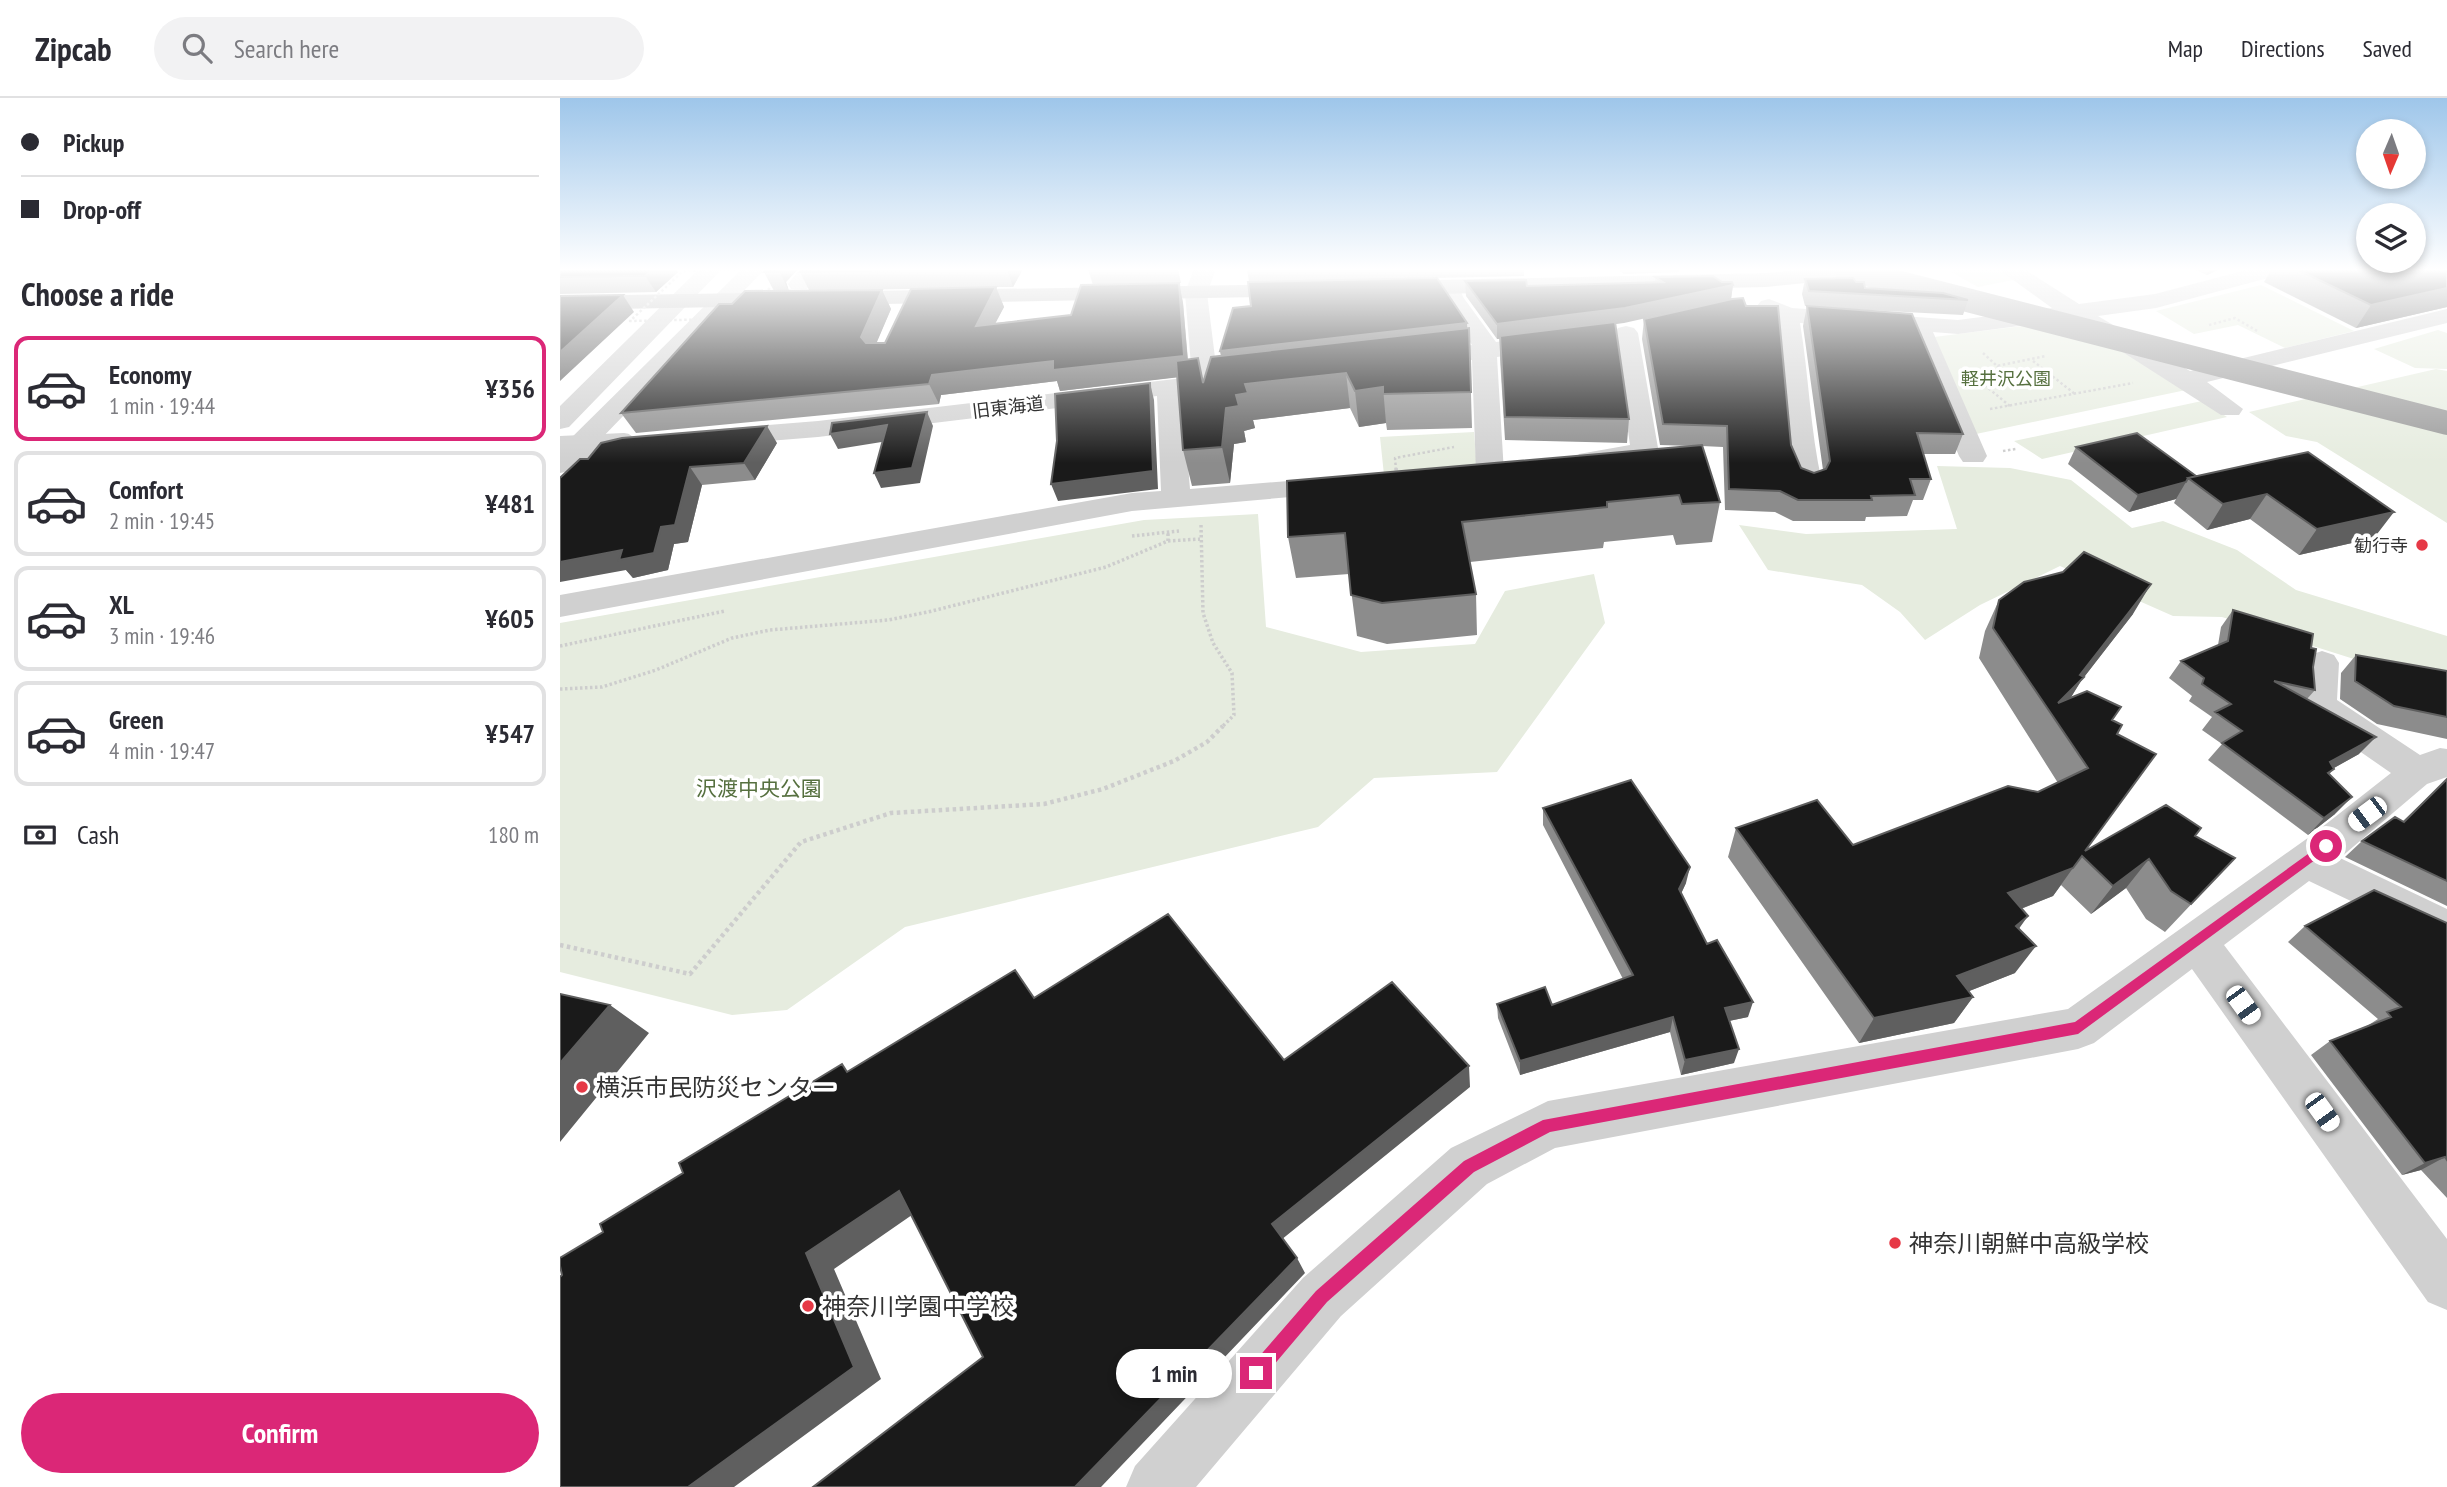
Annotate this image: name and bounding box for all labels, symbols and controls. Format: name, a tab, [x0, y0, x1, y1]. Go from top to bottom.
search box	[154, 17, 644, 80]
text: Zipcab	[35, 27, 112, 70]
icon: search	[178, 29, 216, 67]
text: Search here	[234, 32, 339, 65]
text: Map	[2168, 33, 2203, 64]
text: Directions	[2241, 33, 2325, 64]
text: Saved	[2363, 33, 2412, 64]
north arrow	[2356, 119, 2426, 189]
map controls	[2356, 119, 2426, 273]
text: Pickup	[63, 126, 124, 159]
text: Drop-off	[63, 193, 141, 226]
button: layers	[2356, 203, 2426, 273]
text: Choose a ride	[21, 273, 174, 315]
icon: car	[25, 357, 88, 420]
text: Economy	[109, 358, 191, 391]
park label: 軽井沢公園	[1961, 367, 2051, 390]
text: ¥356	[485, 372, 535, 405]
text: 1 min · 19:44	[109, 391, 215, 420]
street label: 旧東海道	[971, 391, 1045, 423]
icon: car	[25, 472, 88, 535]
text: Comfort	[109, 473, 183, 506]
text: ¥481	[485, 487, 535, 520]
text: 2 min · 19:45	[109, 506, 215, 535]
place label: 勧行寺	[2354, 534, 2408, 557]
marker: 勧行寺	[2414, 537, 2430, 553]
icon: car	[25, 587, 88, 650]
text: XL	[109, 588, 134, 621]
text: ¥605	[485, 602, 535, 635]
text: 3 min · 19:46	[109, 621, 215, 650]
icon: car	[25, 702, 88, 765]
text: Green	[109, 703, 164, 736]
text: ¥547	[485, 717, 535, 750]
text: 4 min · 19:47	[109, 736, 215, 765]
park label: 沢渡中央公園	[696, 775, 822, 802]
car	[2344, 793, 2391, 835]
icon: cash	[21, 816, 59, 854]
text: Cash	[77, 818, 119, 851]
text: 180 m	[488, 820, 539, 849]
route start	[2310, 830, 2342, 862]
car	[2223, 982, 2264, 1028]
place label: 横浜市民防災センター	[596, 1072, 836, 1103]
marker: 横浜市民防災センター	[574, 1079, 590, 1095]
car	[2302, 1089, 2343, 1135]
place label: 神奈川朝鮮中高級学校	[1909, 1228, 2149, 1259]
marker: 神奈川朝鮮中高級学校	[1887, 1235, 1903, 1251]
place label: 神奈川学園中学校	[822, 1291, 1014, 1322]
marker: 神奈川学園中学校	[800, 1298, 816, 1314]
callout: 1 min	[1116, 1348, 1232, 1398]
route end	[1240, 1357, 1272, 1389]
text: 1 min	[1151, 1359, 1197, 1388]
button: Confirm	[21, 1393, 539, 1473]

